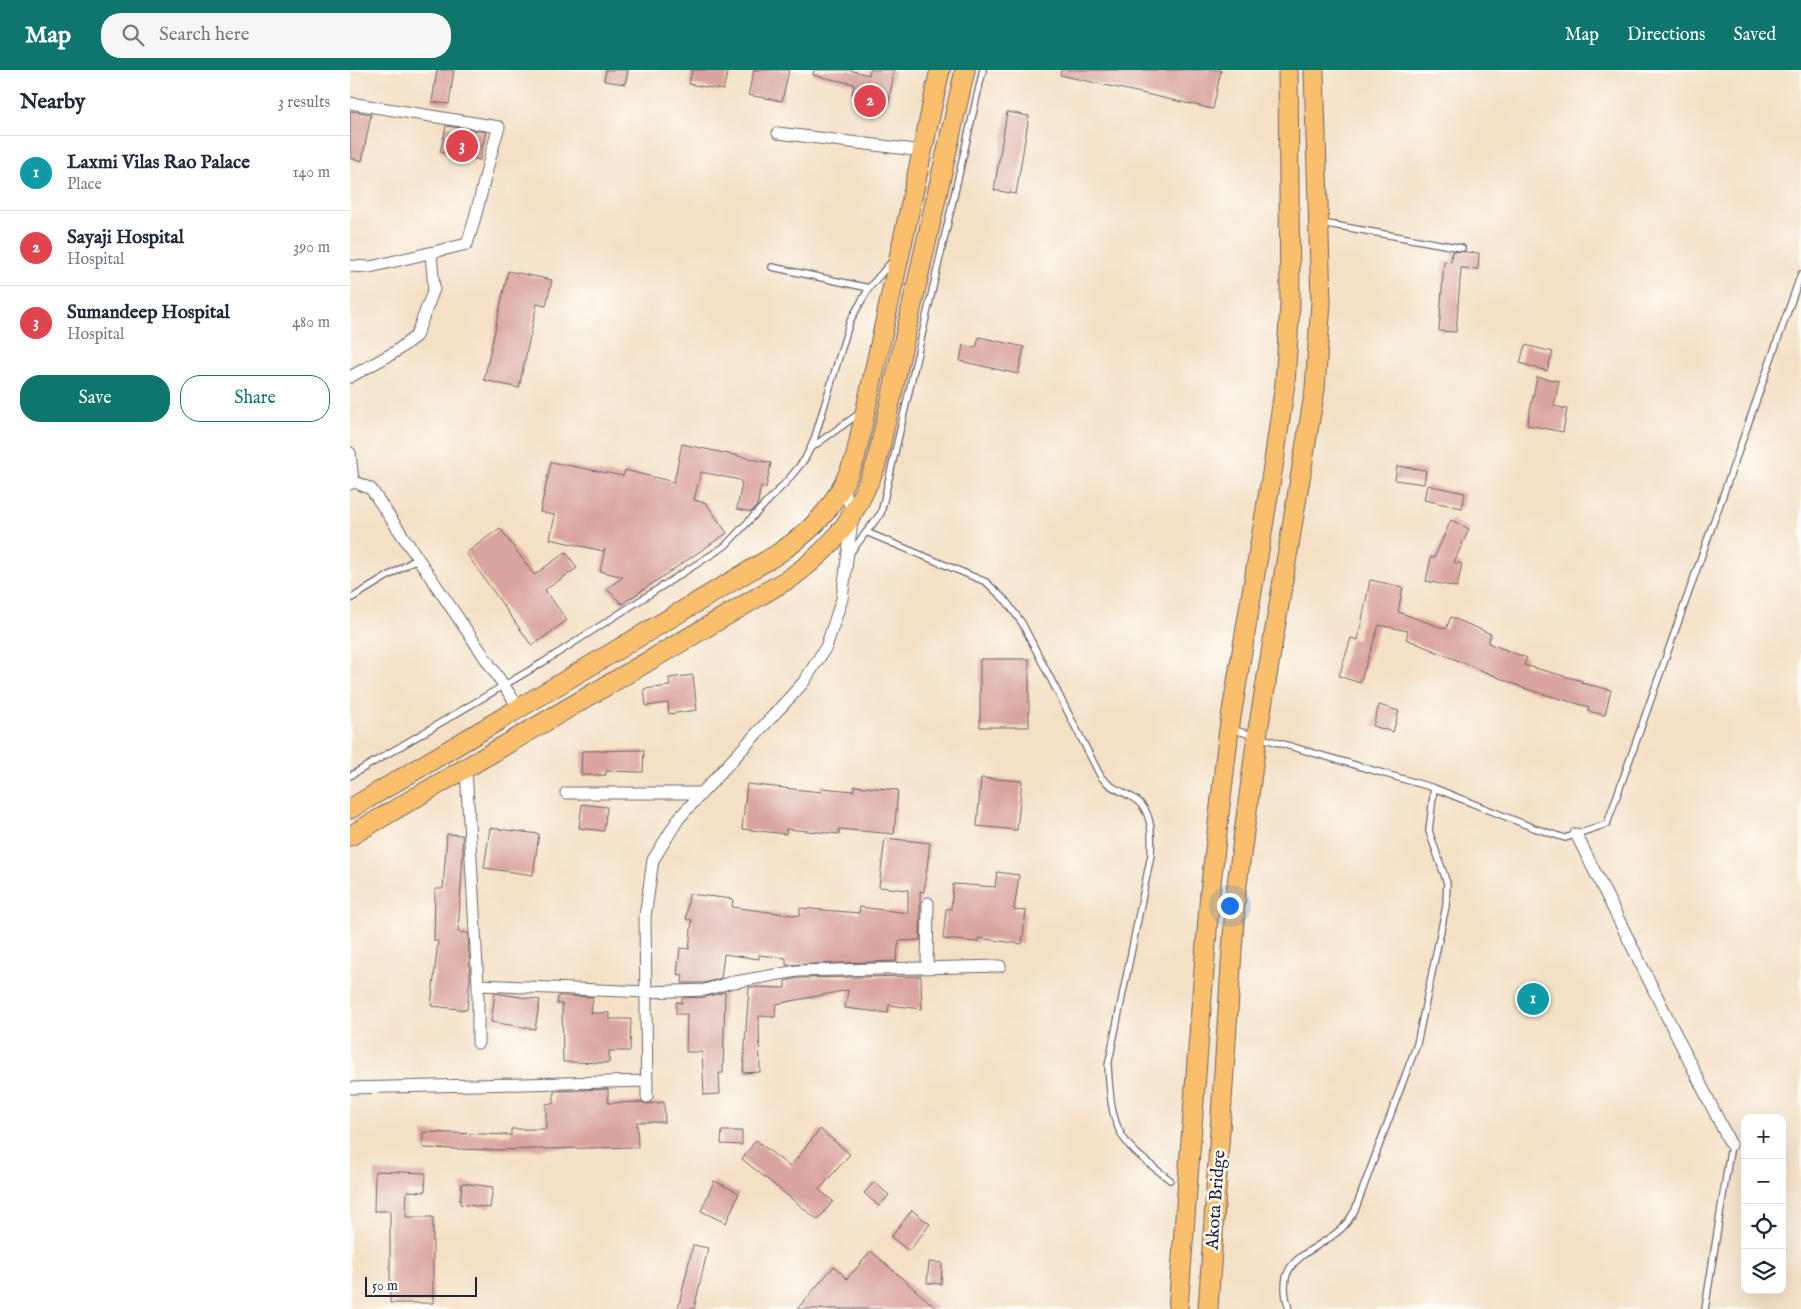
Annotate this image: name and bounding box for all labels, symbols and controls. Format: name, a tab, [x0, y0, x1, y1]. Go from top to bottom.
search box	[101, 13, 451, 58]
text: Map	[25, 20, 71, 51]
icon: search	[119, 21, 147, 49]
text: Search here	[159, 23, 250, 47]
text: Map	[1565, 24, 1599, 47]
text: Directions	[1627, 24, 1705, 47]
text: Saved	[1733, 24, 1776, 47]
pin: 2	[854, 82, 886, 120]
text: Nearby	[20, 89, 85, 116]
text: 3 results	[278, 93, 330, 113]
pin: 3	[446, 127, 478, 165]
text: Laxmi Vilas Rao Palace	[67, 151, 250, 175]
text: 1	[33, 163, 39, 183]
text: 140 m	[292, 163, 330, 183]
text: Place	[67, 175, 102, 195]
text: Sayaji Hospital	[67, 226, 184, 250]
text: 2	[32, 238, 40, 258]
text: 390 m	[293, 238, 330, 258]
text: Hospital	[67, 250, 124, 270]
text: Sumandeep Hospital	[67, 301, 230, 325]
text: 3	[33, 313, 39, 333]
text: 480 m	[292, 313, 330, 333]
text: Hospital	[67, 325, 124, 345]
button: Save	[20, 375, 170, 422]
button: Share	[180, 375, 330, 422]
your location	[1217, 893, 1243, 919]
pin: 1	[1517, 980, 1549, 1018]
map controls	[1741, 1114, 1786, 1294]
button: +	[1741, 1114, 1786, 1159]
street label: Akota Bridge	[1201, 1149, 1231, 1252]
button: −	[1741, 1159, 1786, 1204]
button: locate	[1741, 1204, 1786, 1249]
button: layers	[1741, 1249, 1786, 1294]
scale bar	[365, 1274, 478, 1297]
text: 50 m	[372, 1277, 398, 1295]

